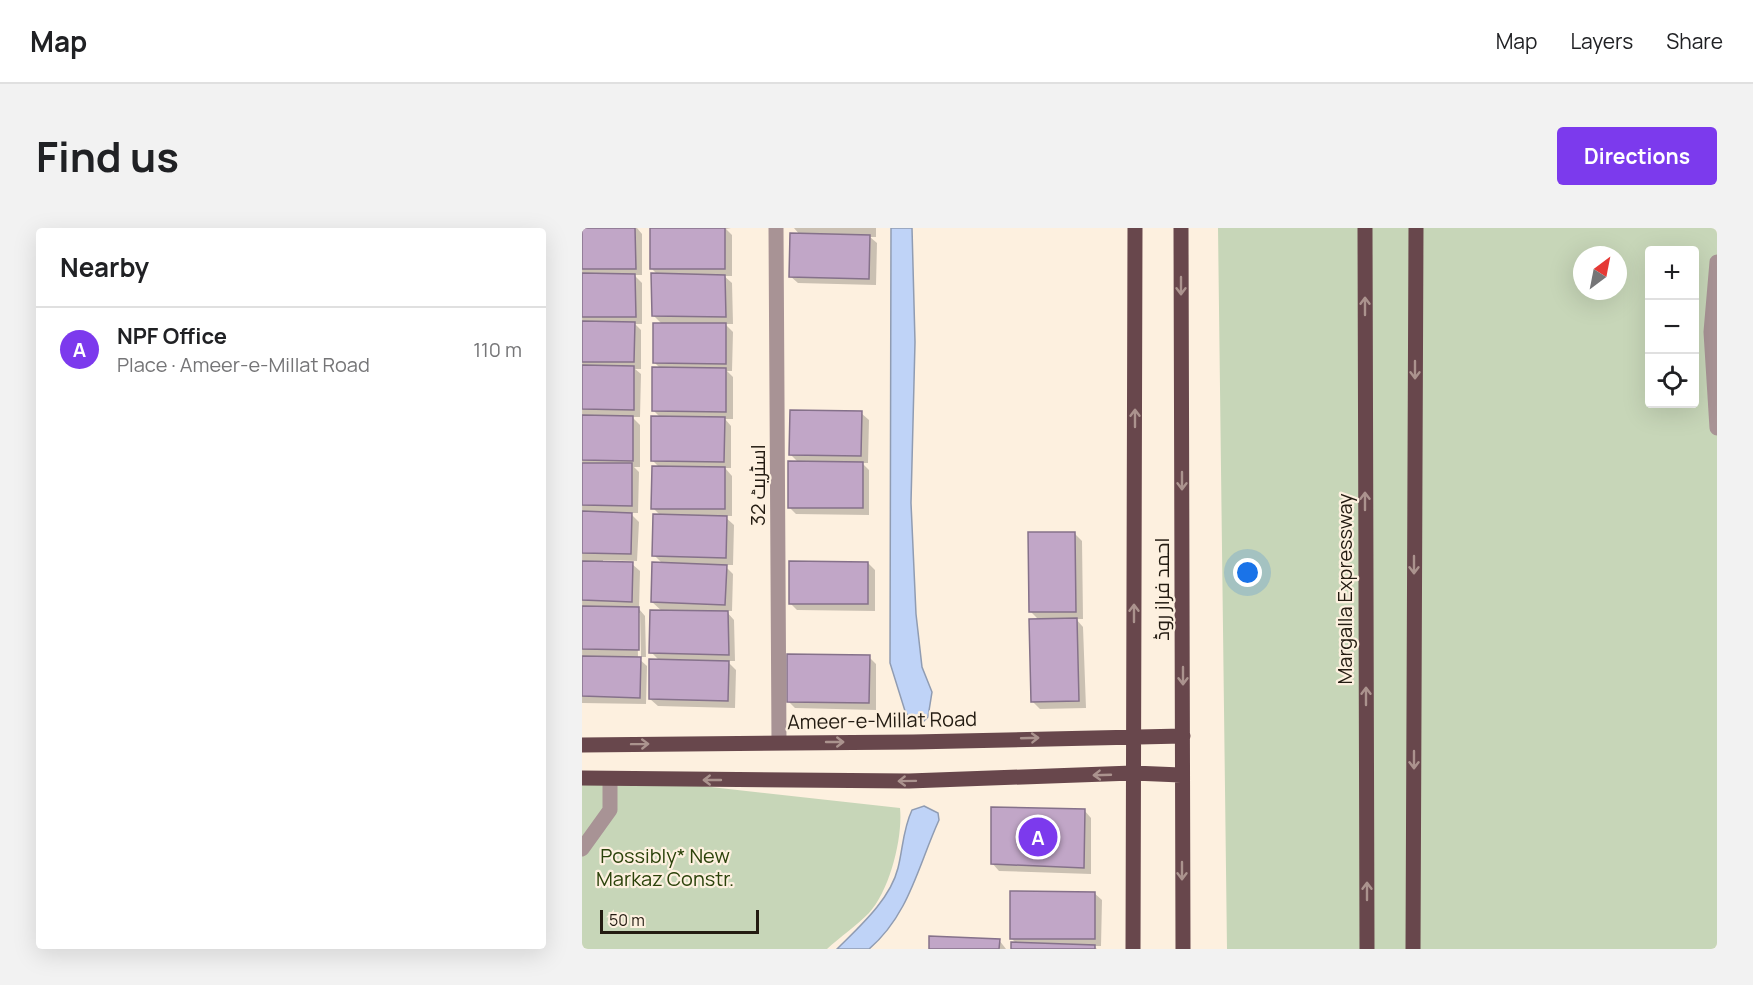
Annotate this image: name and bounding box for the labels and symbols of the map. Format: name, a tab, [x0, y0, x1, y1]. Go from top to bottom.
north arrow	[1573, 246, 1627, 300]
one-way arrow	[1175, 276, 1187, 296]
one-way arrow	[1359, 296, 1371, 316]
one-way arrow	[1409, 360, 1421, 380]
one-way arrow	[1129, 409, 1140, 429]
street label: اسٹریٹ 32	[744, 444, 771, 526]
one-way arrow	[1176, 471, 1188, 491]
one-way arrow	[1359, 491, 1371, 511]
street label: Margalla Expressway	[1331, 493, 1358, 685]
street label: احمد فراز روڈ	[1148, 537, 1175, 641]
one-way arrow	[1409, 555, 1420, 575]
your location	[1233, 558, 1262, 587]
one-way arrow	[1128, 604, 1140, 624]
one-way arrow	[1177, 666, 1189, 686]
one-way arrow	[1360, 686, 1372, 706]
street label: Ameer-e-Millat Road	[787, 705, 977, 735]
one-way arrow	[1020, 733, 1040, 744]
one-way arrow	[825, 736, 845, 748]
one-way arrow	[630, 738, 650, 750]
one-way arrow	[1408, 750, 1420, 770]
one-way arrow	[1092, 769, 1112, 780]
one-way arrow	[703, 774, 723, 786]
one-way arrow	[898, 775, 918, 787]
pin: A	[1018, 814, 1058, 860]
park label: Possibly* New Markaz Constr.	[596, 842, 734, 892]
one-way arrow	[1176, 861, 1188, 881]
one-way arrow	[1361, 881, 1373, 901]
scale bar	[600, 907, 759, 934]

